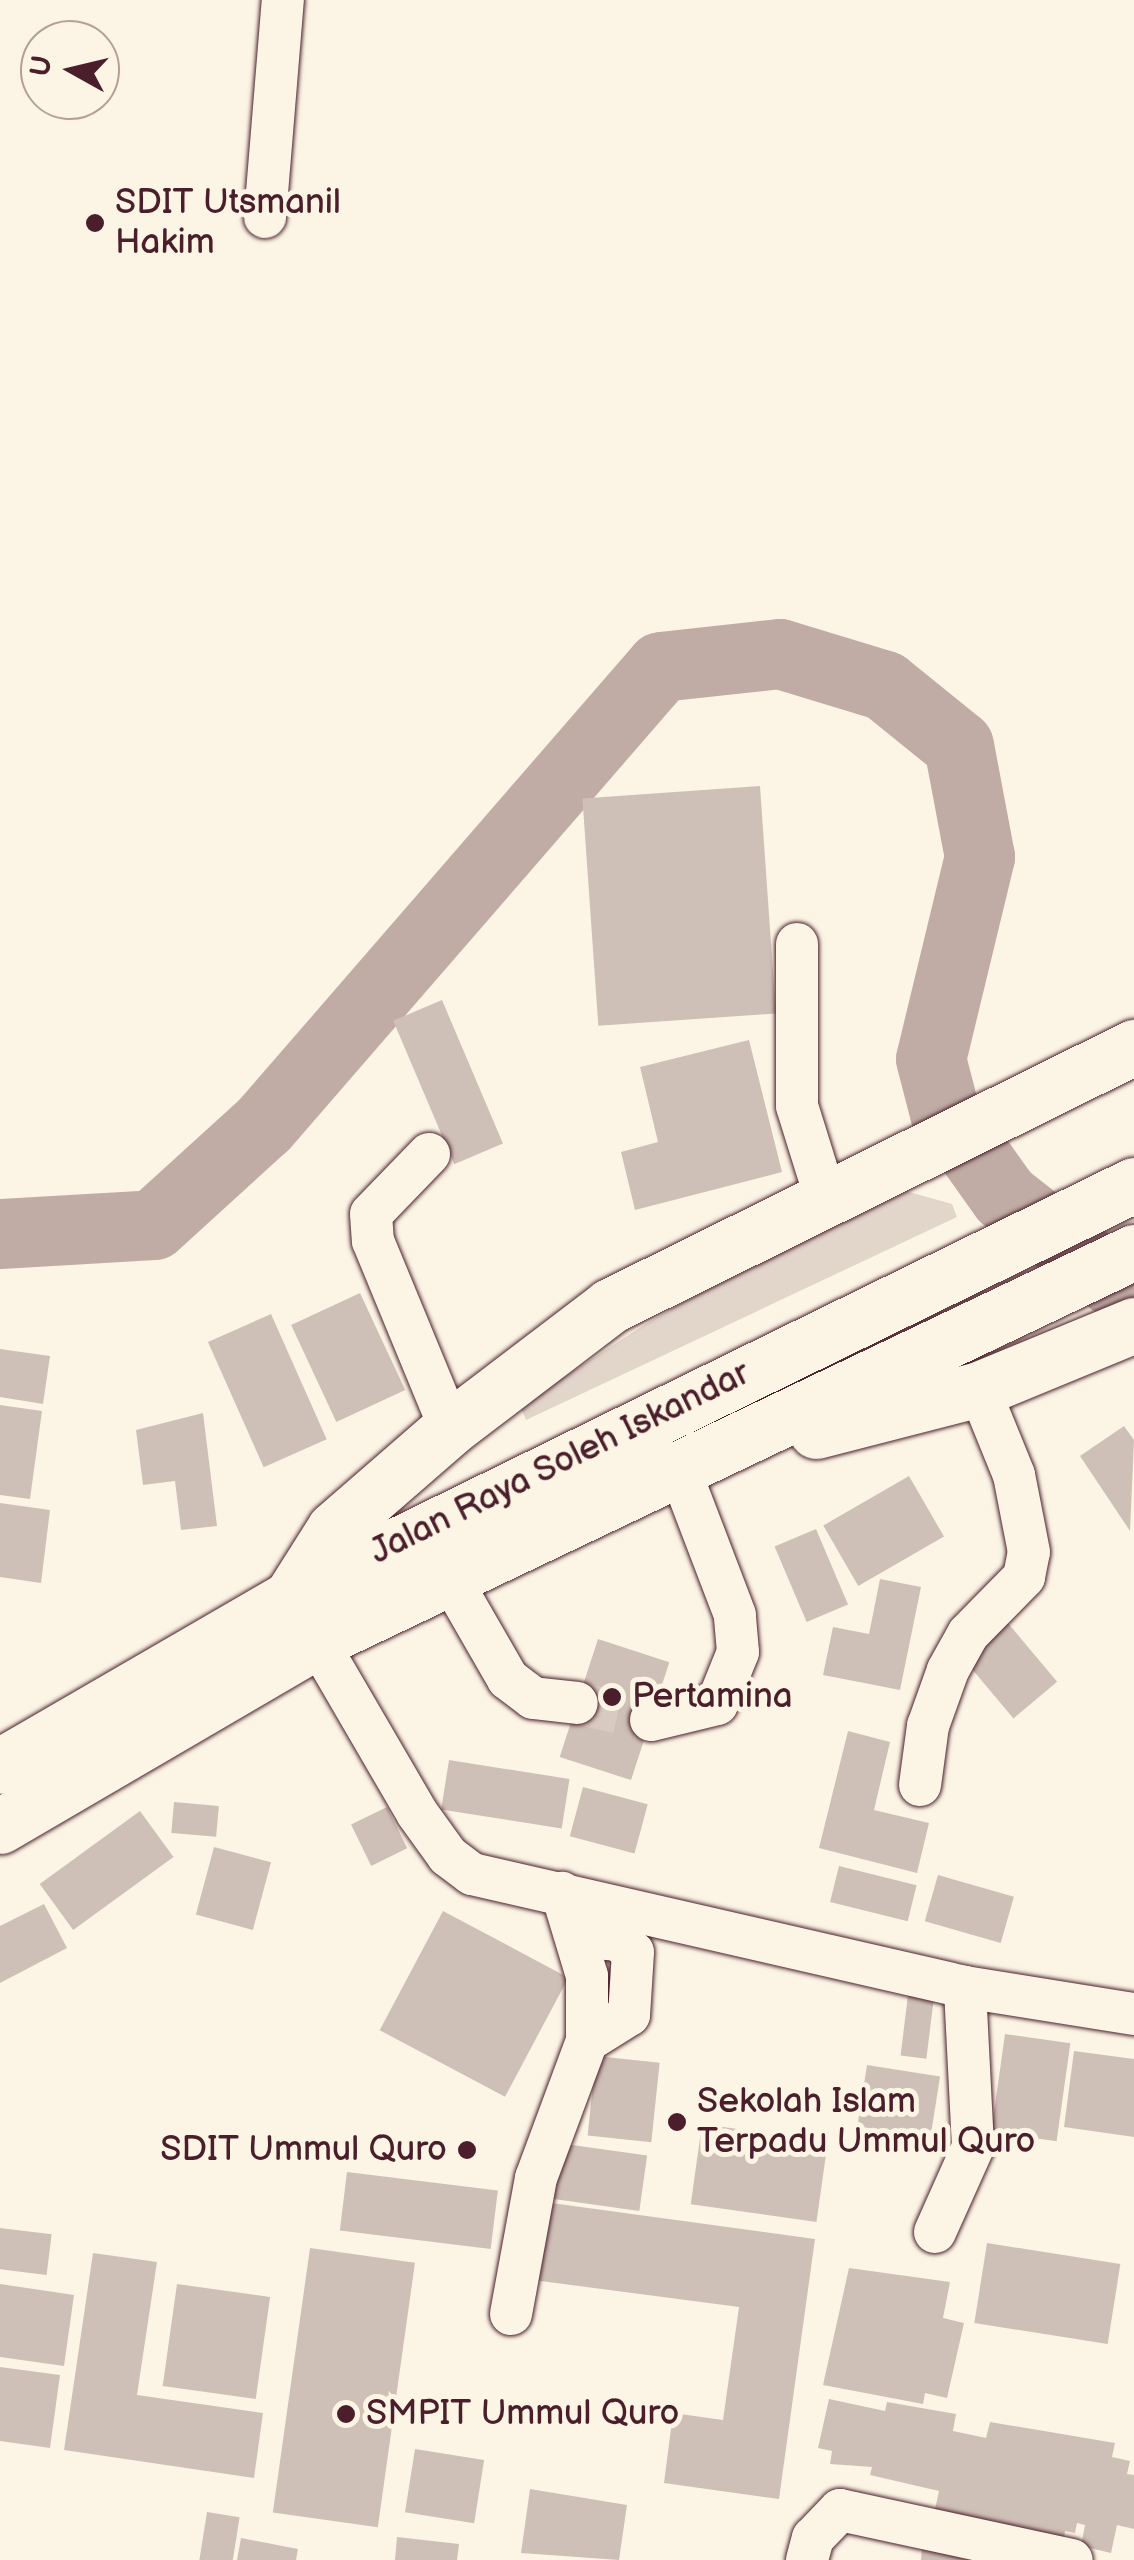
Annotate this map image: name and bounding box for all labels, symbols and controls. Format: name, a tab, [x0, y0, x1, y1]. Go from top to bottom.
north arrow	[20, 20, 120, 120]
text: U	[24, 54, 60, 78]
place label: SDIT Utsmanil Hakim	[115, 182, 341, 264]
marker: SDIT Utsmanil Hakim	[84, 212, 106, 234]
street label: Jalan Raya Soleh Iskandar	[363, 1353, 757, 1573]
place label: Pertamina	[632, 1676, 793, 1718]
marker: Pertamina	[601, 1686, 623, 1708]
place label: Sekolah Islam Terpadu Ummul Quro	[697, 2081, 1035, 2163]
marker: Sekolah Islam Terpadu Ummul Quro	[666, 2111, 688, 2133]
place label: SDIT Ummul Quro	[160, 2129, 447, 2171]
marker: SDIT Ummul Quro	[456, 2139, 478, 2161]
place label: SMPIT Ummul Quro	[366, 2393, 679, 2435]
marker: SMPIT Ummul Quro	[335, 2403, 357, 2425]

